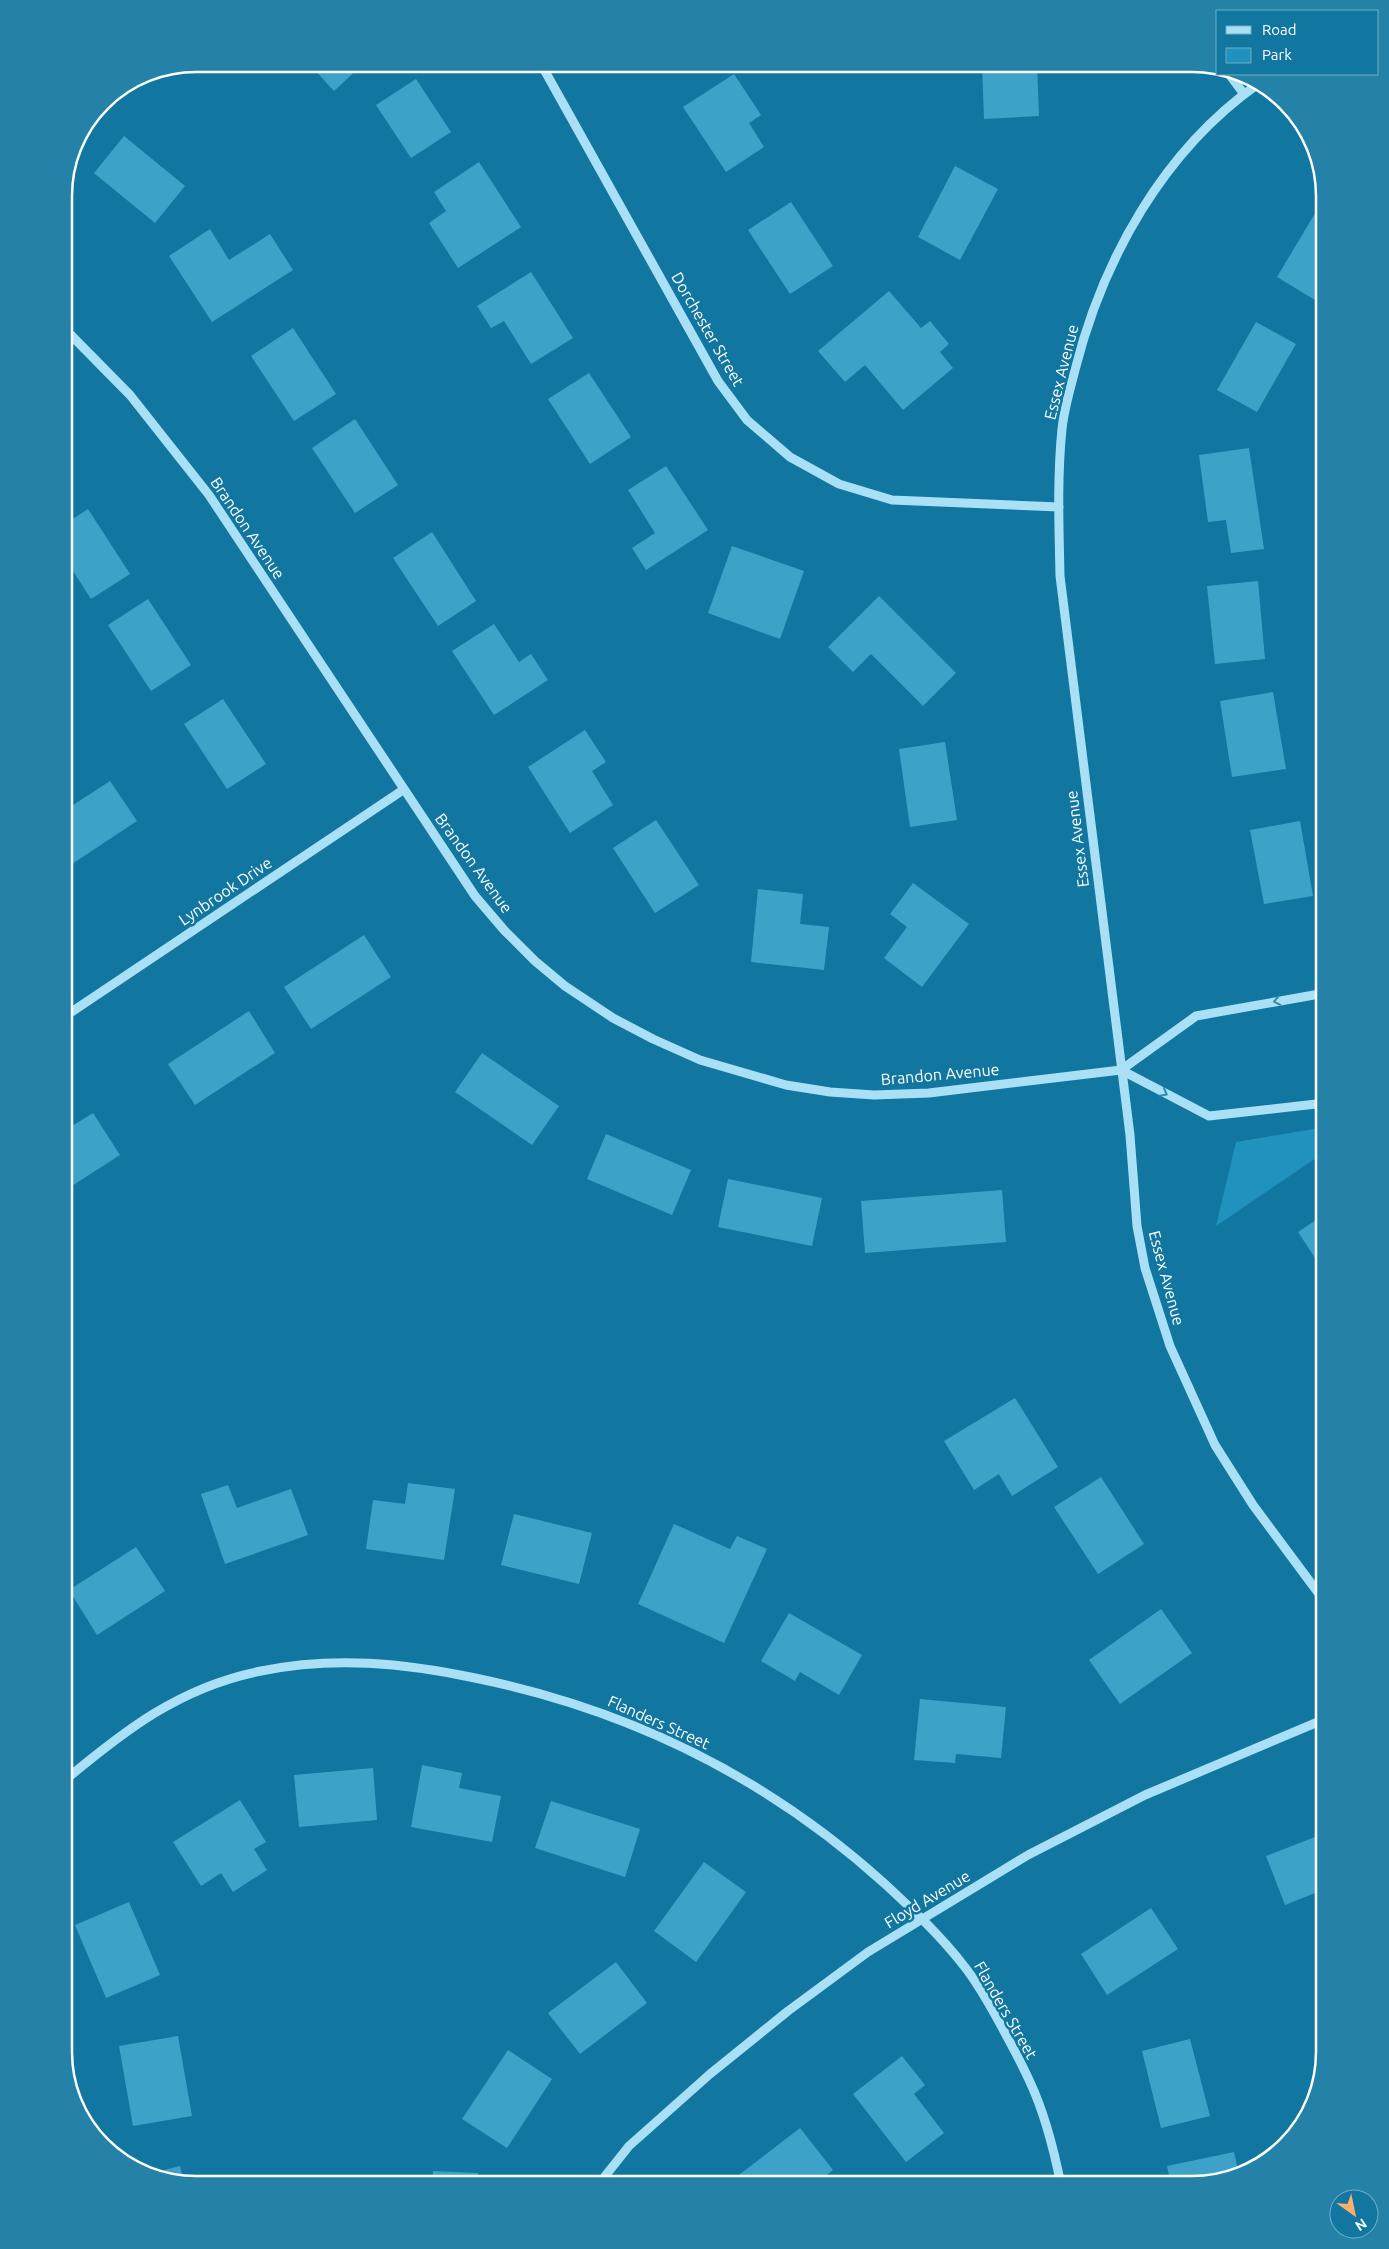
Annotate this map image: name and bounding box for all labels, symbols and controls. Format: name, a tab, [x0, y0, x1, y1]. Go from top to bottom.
legend	[1216, 10, 1379, 75]
text: Road	[1262, 21, 1297, 38]
text: Park	[1262, 46, 1292, 63]
street label: Dorchester Street	[668, 269, 748, 390]
street label: Essex Avenue	[1040, 323, 1082, 421]
street label: Brandon Avenue	[207, 474, 289, 582]
street label: Essex Avenue	[1062, 790, 1092, 888]
street label: Brandon Avenue	[432, 810, 516, 916]
street label: Lynbrook Drive	[175, 853, 275, 929]
one-way arrow	[1273, 995, 1282, 1005]
street label: Brandon Avenue	[880, 1060, 1000, 1088]
one-way arrow	[1159, 1087, 1168, 1097]
street label: Essex Avenue	[1146, 1229, 1188, 1327]
street label: Flanders Street	[605, 1691, 713, 1753]
street label: Floyd Avenue	[881, 1866, 973, 1932]
street label: Flanders Street	[971, 1958, 1042, 2063]
north arrow	[1329, 2189, 1379, 2239]
text: N	[1352, 2215, 1370, 2234]

